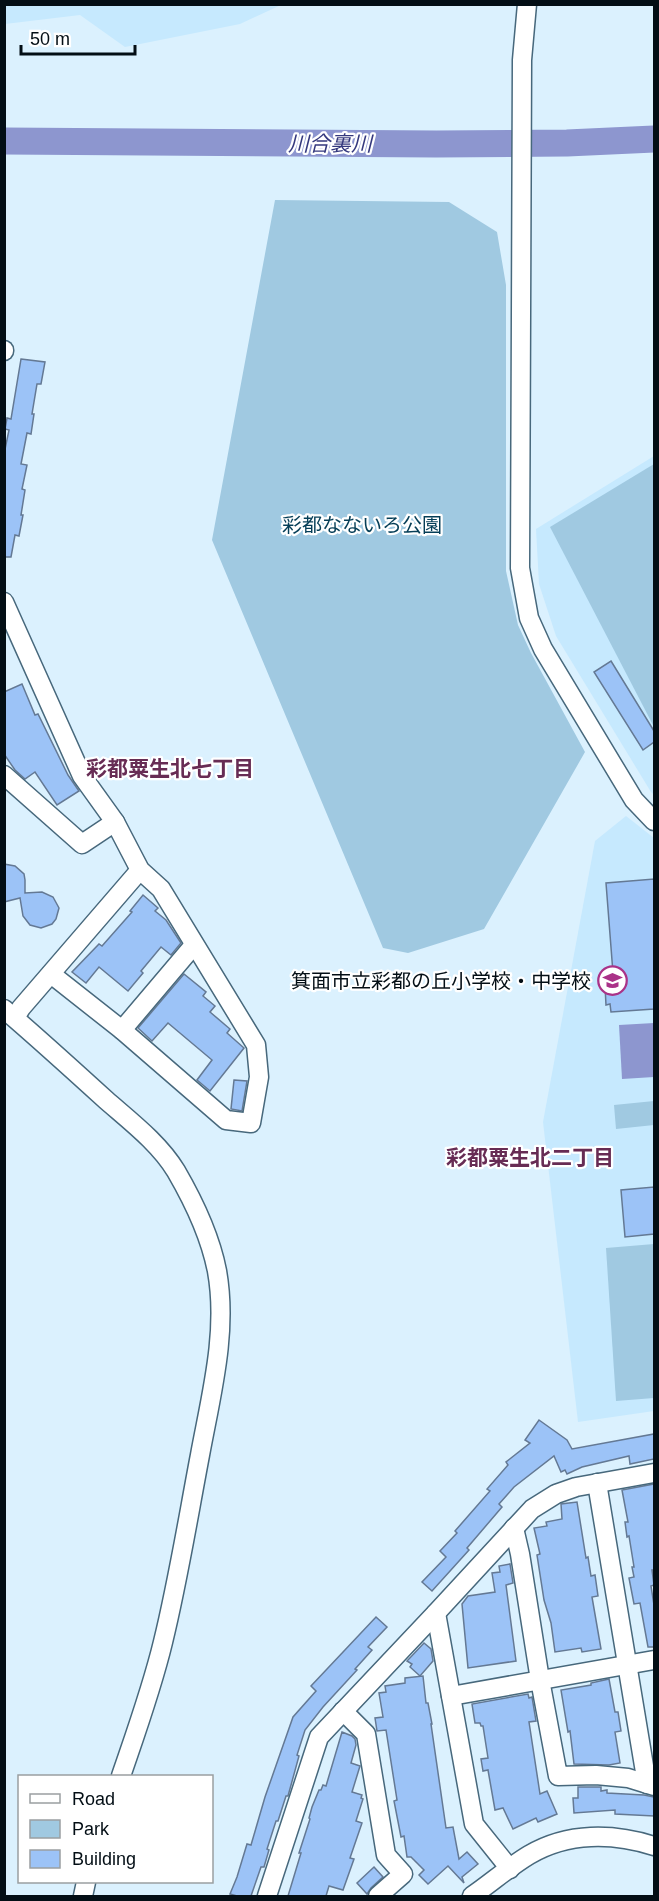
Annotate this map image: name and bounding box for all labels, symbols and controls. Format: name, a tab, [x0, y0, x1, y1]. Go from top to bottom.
scale bar	[21, 18, 135, 56]
text: 50 m	[30, 29, 70, 49]
water label: 川合裏川	[288, 132, 374, 155]
park label: 彩都なないろ公園	[282, 514, 442, 536]
district label: 彩都粟生北七丁目	[86, 757, 254, 780]
school or university icon: 箕面市立彩都の丘小学校・中学校	[596, 965, 628, 997]
place label: 箕面市立彩都の丘小学校・中学校	[291, 970, 591, 992]
district label: 彩都粟生北二丁目	[446, 1146, 614, 1169]
legend	[18, 1775, 213, 1883]
text: Road	[72, 1789, 115, 1809]
text: Park	[72, 1819, 110, 1839]
text: Building	[72, 1849, 136, 1869]

